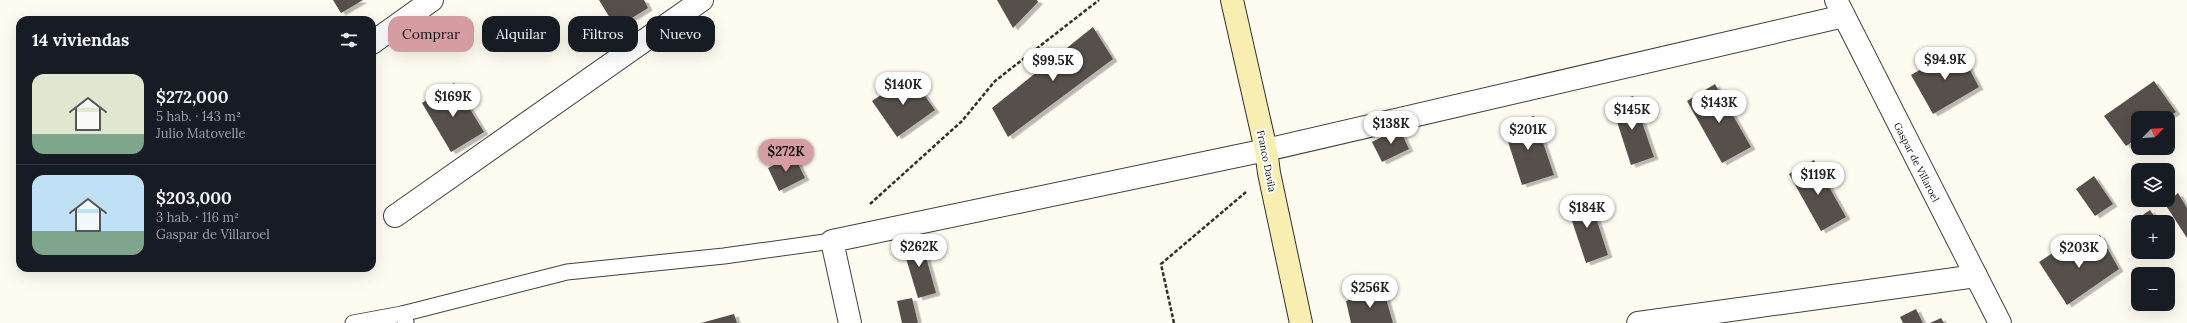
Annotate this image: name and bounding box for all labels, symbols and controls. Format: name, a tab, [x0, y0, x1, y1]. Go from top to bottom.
chip: Comprar	[388, 16, 474, 52]
chip: Alquilar	[482, 16, 560, 52]
chip: Filtros	[568, 16, 638, 52]
chip: Nuevo	[646, 16, 715, 52]
text: 14 viviendas	[32, 29, 129, 51]
icon: filters	[338, 29, 360, 51]
pin: $94.9K	[1912, 47, 1978, 81]
pin: $99.5K	[1020, 48, 1086, 82]
text: $94.9K	[1924, 51, 1966, 68]
text: $99.5K	[1032, 52, 1074, 69]
pin: $140K	[875, 72, 931, 106]
text: $140K	[884, 76, 922, 93]
pin: $169K	[425, 84, 481, 118]
text: $272,000	[156, 86, 229, 108]
text: $169K	[434, 88, 472, 105]
icon: home	[64, 90, 112, 138]
pin: $143K	[1691, 90, 1747, 124]
text: $143K	[1701, 94, 1737, 111]
pin: $145K	[1604, 97, 1660, 131]
text: $145K	[1614, 101, 1650, 118]
text: 5 hab. · 143 m²	[156, 108, 241, 125]
pin: $138K	[1363, 111, 1419, 145]
north arrow	[2131, 111, 2175, 155]
map controls	[2131, 111, 2175, 311]
text: $138K	[1373, 115, 1409, 132]
pin: $201K	[1500, 117, 1556, 151]
street label: Gaspar de Villaroel	[1891, 120, 1942, 204]
text: $201K	[1509, 121, 1547, 138]
text: Julio Matovelle	[156, 125, 246, 142]
street label: Franco Davila	[1254, 129, 1279, 193]
pin: $272K	[758, 139, 814, 173]
text: $272K	[768, 143, 804, 160]
pin: $119K	[1790, 162, 1846, 196]
button: layers	[2131, 163, 2175, 207]
text: $119K	[1801, 166, 1835, 183]
text: $203,000	[156, 187, 232, 209]
icon: home	[64, 191, 112, 239]
pin: $184K	[1559, 195, 1615, 229]
text: $184K	[1569, 199, 1605, 216]
text: 3 hab. · 116 m²	[156, 209, 239, 226]
button: +	[2131, 215, 2175, 259]
text: Gaspar de Villaroel	[156, 226, 270, 243]
pin: $262K	[891, 234, 947, 268]
pin: $203K	[2051, 235, 2107, 269]
text: $262K	[900, 238, 938, 255]
text: $203K	[2059, 239, 2099, 256]
button: −	[2131, 267, 2175, 311]
pin: $256K	[1342, 275, 1398, 309]
text: $256K	[1351, 279, 1389, 296]

